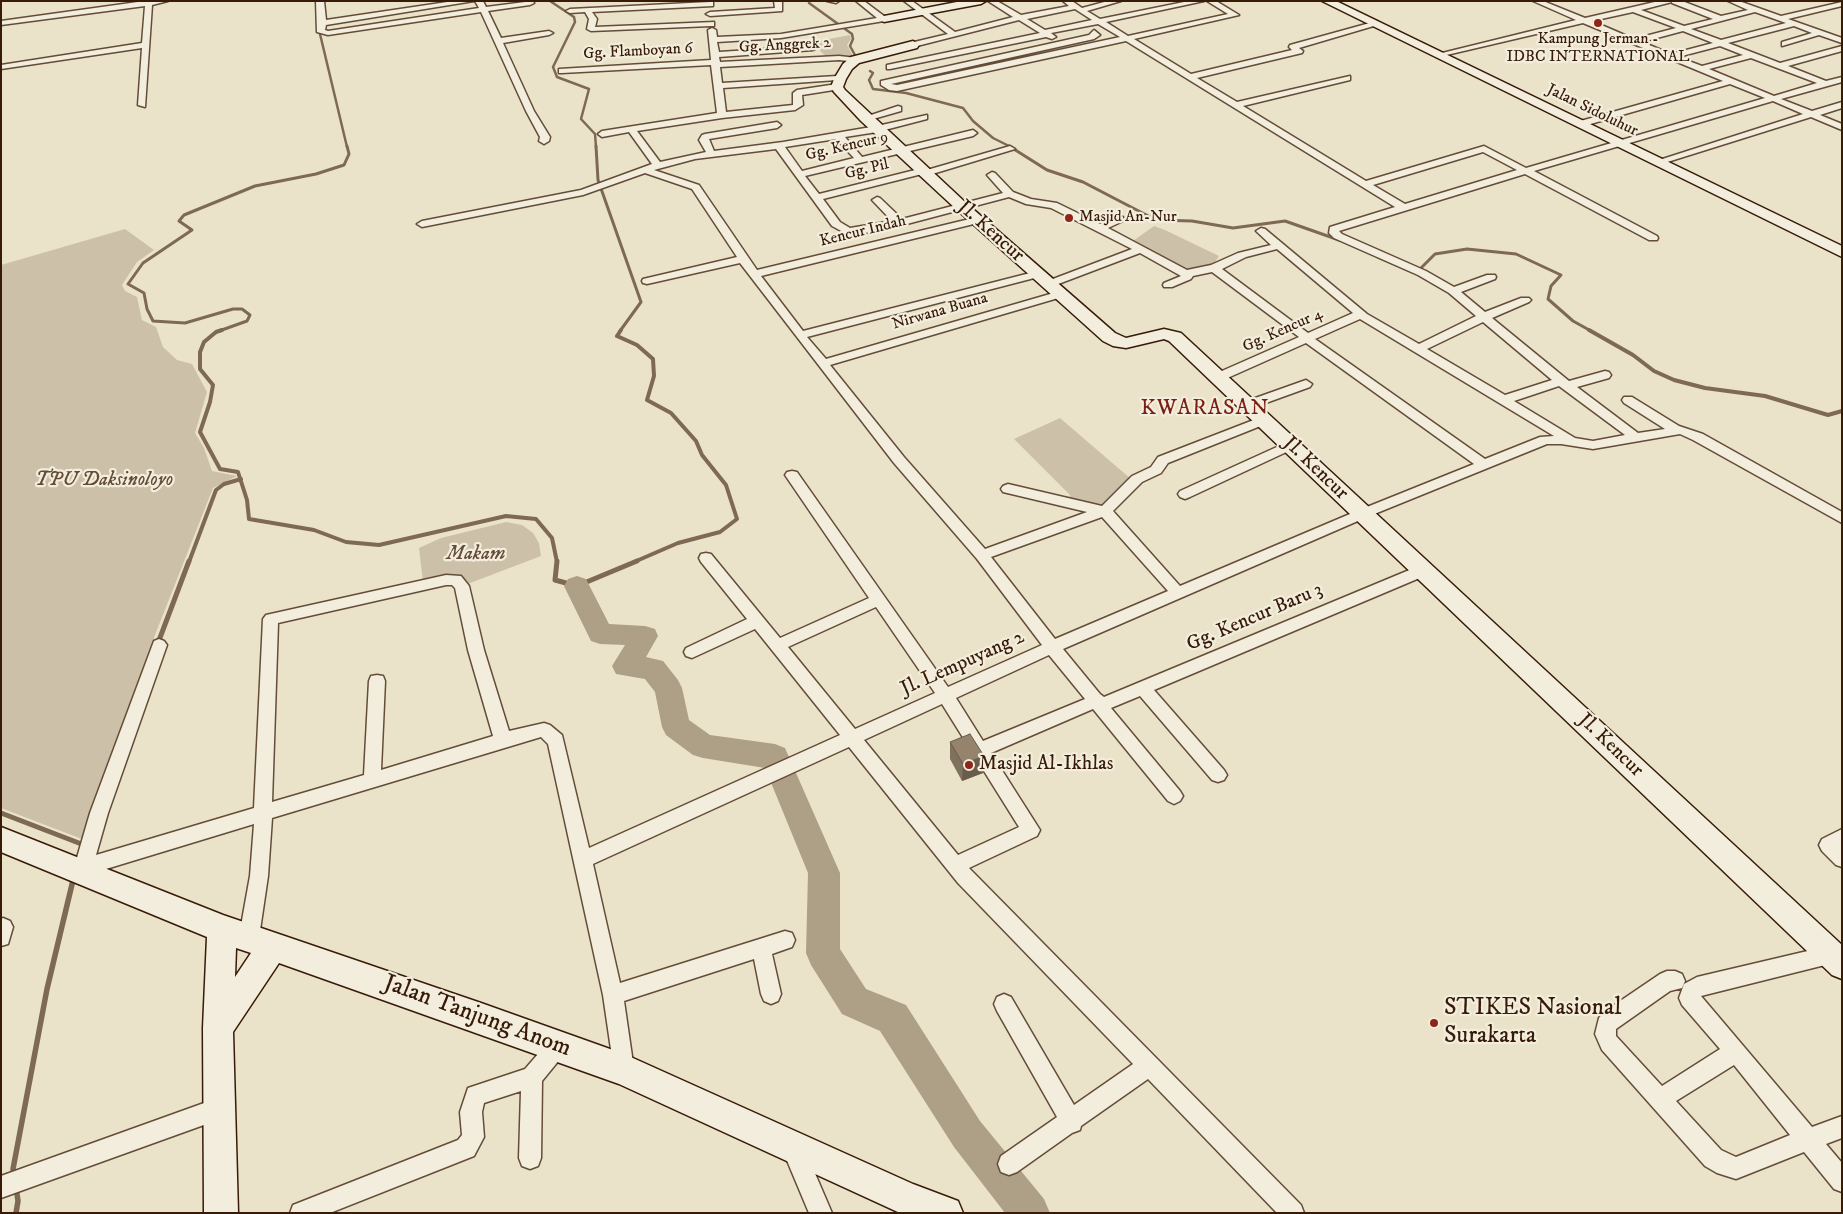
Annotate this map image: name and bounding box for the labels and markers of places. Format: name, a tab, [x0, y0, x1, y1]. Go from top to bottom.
marker: Kampung Jerman - IDBC INTERNATIONAL	[1592, 17, 1604, 29]
place label: Kampung Jerman - IDBC INTERNATIONAL	[1506, 30, 1690, 68]
place label: Masjid An-Nur	[1079, 208, 1177, 228]
marker: Masjid An-Nur	[1063, 212, 1075, 224]
place label: Masjid Al-Ikhlas	[979, 753, 1113, 777]
marker: Masjid Al-Ikhlas	[963, 759, 975, 771]
place label: STIKES Nasional Surakarta	[1444, 995, 1621, 1051]
marker: STIKES Nasional Surakarta	[1428, 1017, 1440, 1029]

